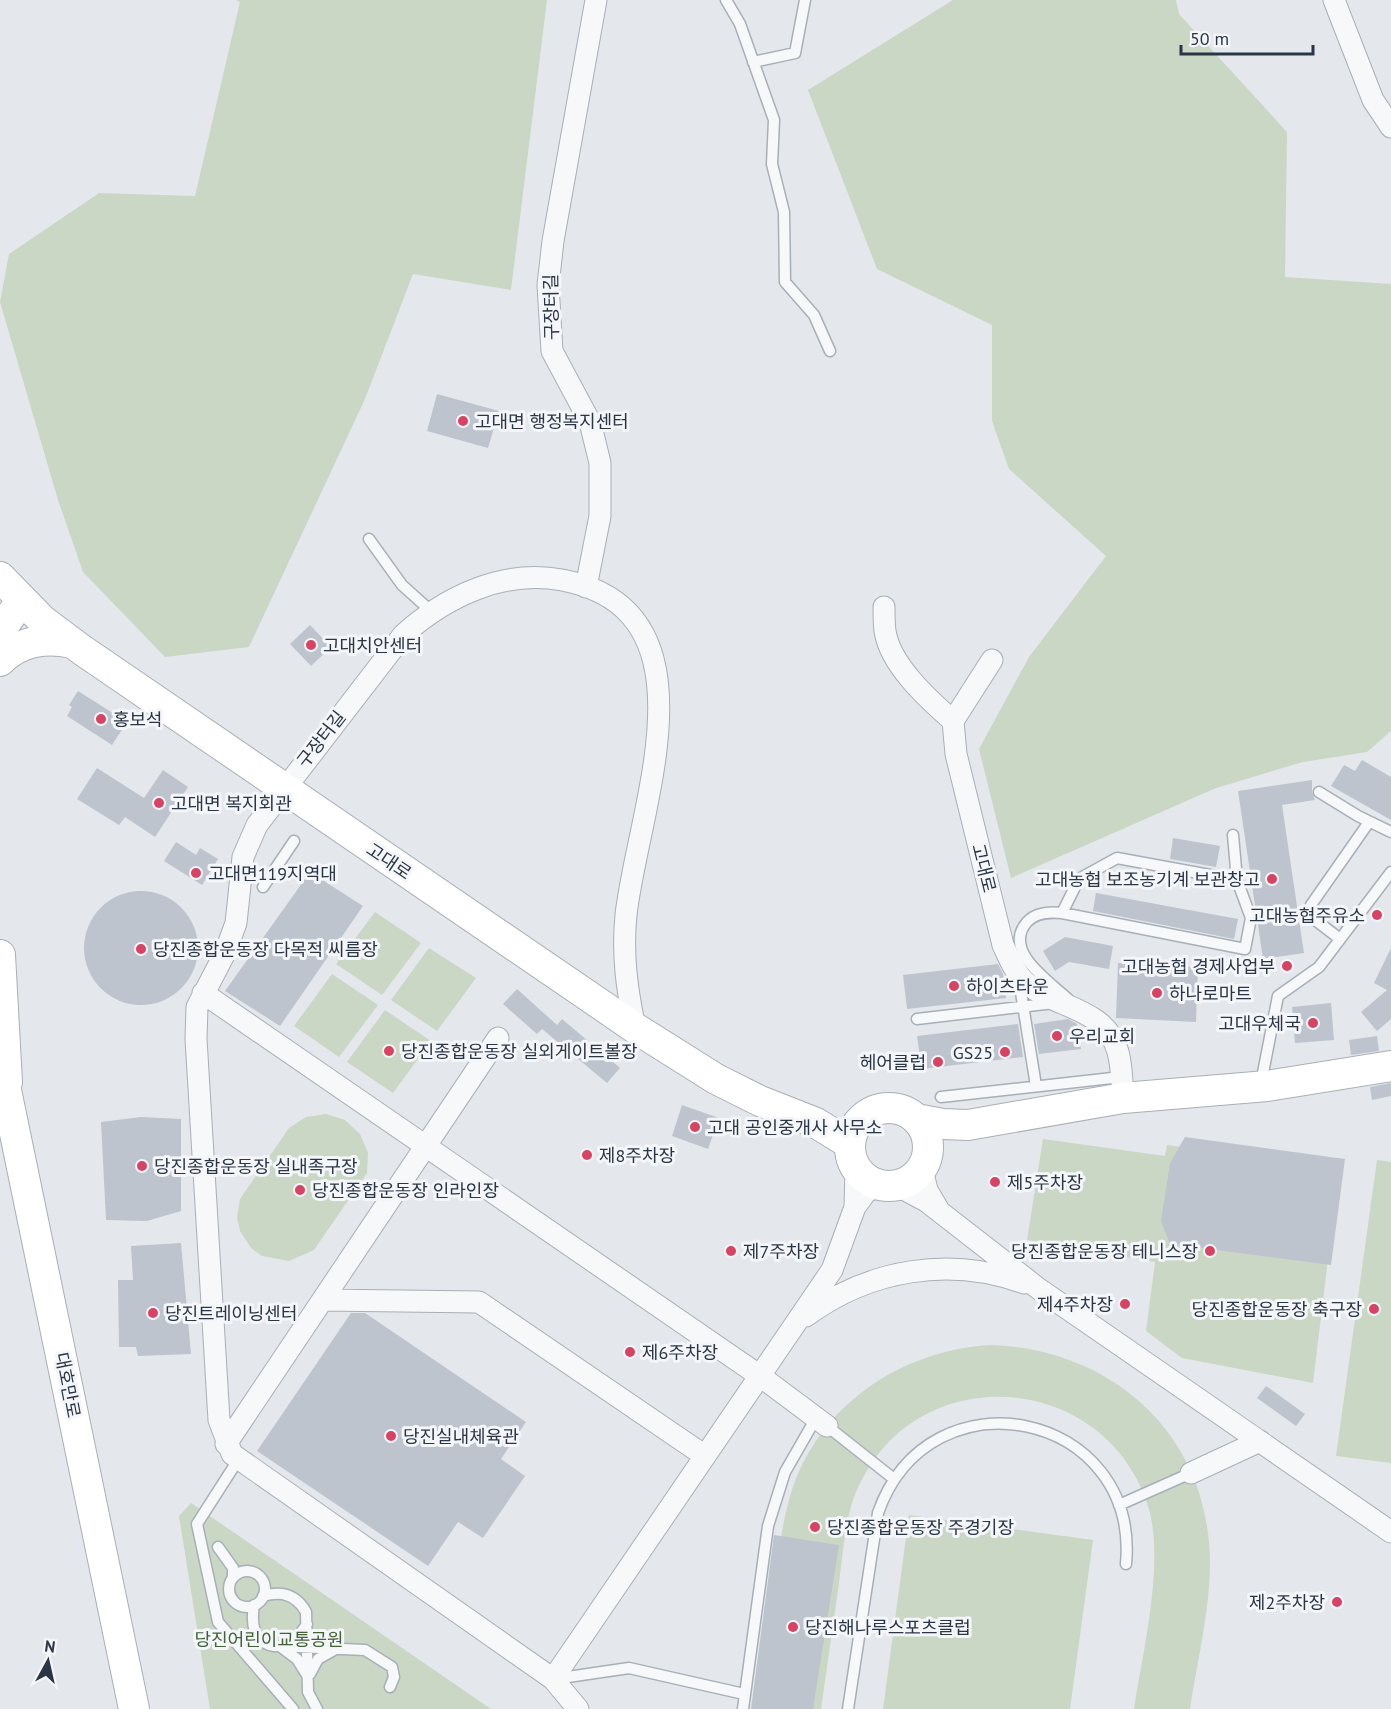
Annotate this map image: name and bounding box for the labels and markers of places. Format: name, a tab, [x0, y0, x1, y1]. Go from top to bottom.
place label: 고대면 행정복지센터	[475, 410, 629, 433]
marker: 고대면 행정복지센터	[456, 414, 470, 428]
place label: 고대치안센터	[323, 634, 422, 657]
marker: 고대치안센터	[304, 638, 318, 652]
place label: 홍보석	[113, 708, 163, 731]
marker: 홍보석	[94, 712, 108, 726]
place label: 고대면 복지회관	[171, 792, 292, 815]
marker: 고대면 복지회관	[152, 796, 166, 810]
place label: 고대면119지역대	[208, 862, 337, 885]
marker: 고대면119지역대	[189, 866, 203, 880]
place label: 고대농협 보조농기계 보관창고	[1035, 868, 1260, 891]
marker: 고대농협 보조농기계 보관창고	[1265, 872, 1279, 886]
place label: 고대농협주유소	[1249, 904, 1365, 927]
marker: 고대농협주유소	[1370, 908, 1384, 922]
place label: 당진종합운동장 다목적 씨름장	[153, 938, 378, 961]
marker: 당진종합운동장 다목적 씨름장	[134, 942, 148, 956]
place label: 고대농협 경제사업부	[1121, 955, 1275, 978]
marker: 고대농협 경제사업부	[1280, 959, 1294, 973]
place label: 하이츠타운	[966, 975, 1049, 998]
marker: 하이츠타운	[947, 979, 961, 993]
place label: 하나로마트	[1169, 982, 1252, 1005]
marker: 하나로마트	[1150, 986, 1164, 1000]
place label: 고대우체국	[1218, 1012, 1301, 1035]
marker: 고대우체국	[1306, 1016, 1320, 1030]
place label: 우리교회	[1069, 1025, 1135, 1048]
marker: 우리교회	[1050, 1029, 1064, 1043]
place label: 당진종합운동장 실외게이트볼장	[401, 1040, 638, 1063]
place label: GS25	[953, 1041, 993, 1064]
marker: 당진종합운동장 실외게이트볼장	[382, 1044, 396, 1058]
marker: GS25	[998, 1045, 1012, 1059]
place label: 헤어클럽	[860, 1051, 926, 1074]
marker: 헤어클럽	[931, 1055, 945, 1069]
place label: 고대 공인중개사 사무소	[707, 1116, 882, 1139]
marker: 고대 공인중개사 사무소	[688, 1120, 702, 1134]
place label: 제8주차장	[599, 1144, 675, 1167]
marker: 제8주차장	[580, 1148, 594, 1162]
place label: 당진종합운동장 실내족구장	[154, 1155, 358, 1178]
marker: 당진종합운동장 실내족구장	[135, 1159, 149, 1173]
place label: 제5주차장	[1007, 1171, 1083, 1194]
marker: 제5주차장	[988, 1175, 1002, 1189]
place label: 당진종합운동장 인라인장	[312, 1179, 499, 1202]
marker: 당진종합운동장 인라인장	[293, 1183, 307, 1197]
place label: 제7주차장	[743, 1240, 819, 1263]
place label: 당진종합운동장 테니스장	[1011, 1240, 1198, 1263]
marker: 제7주차장	[724, 1244, 738, 1258]
marker: 당진종합운동장 테니스장	[1203, 1244, 1217, 1258]
place label: 제4주차장	[1037, 1293, 1113, 1316]
marker: 제4주차장	[1118, 1297, 1132, 1311]
place label: 당진종합운동장 축구장	[1192, 1298, 1362, 1321]
place label: 당진트레이닝센터	[165, 1302, 297, 1325]
marker: 당진종합운동장 축구장	[1367, 1302, 1381, 1316]
marker: 당진트레이닝센터	[146, 1306, 160, 1320]
place label: 제6주차장	[642, 1341, 718, 1364]
marker: 제6주차장	[623, 1345, 637, 1359]
place label: 당진실내체육관	[403, 1425, 519, 1448]
marker: 당진실내체육관	[384, 1429, 398, 1443]
place label: 당진종합운동장 주경기장	[827, 1516, 1014, 1539]
marker: 당진종합운동장 주경기장	[808, 1520, 822, 1534]
place label: 제2주차장	[1249, 1591, 1325, 1614]
marker: 제2주차장	[1330, 1595, 1344, 1609]
place label: 당진해나루스포츠클럽	[805, 1616, 971, 1639]
marker: 당진해나루스포츠클럽	[786, 1620, 800, 1634]

